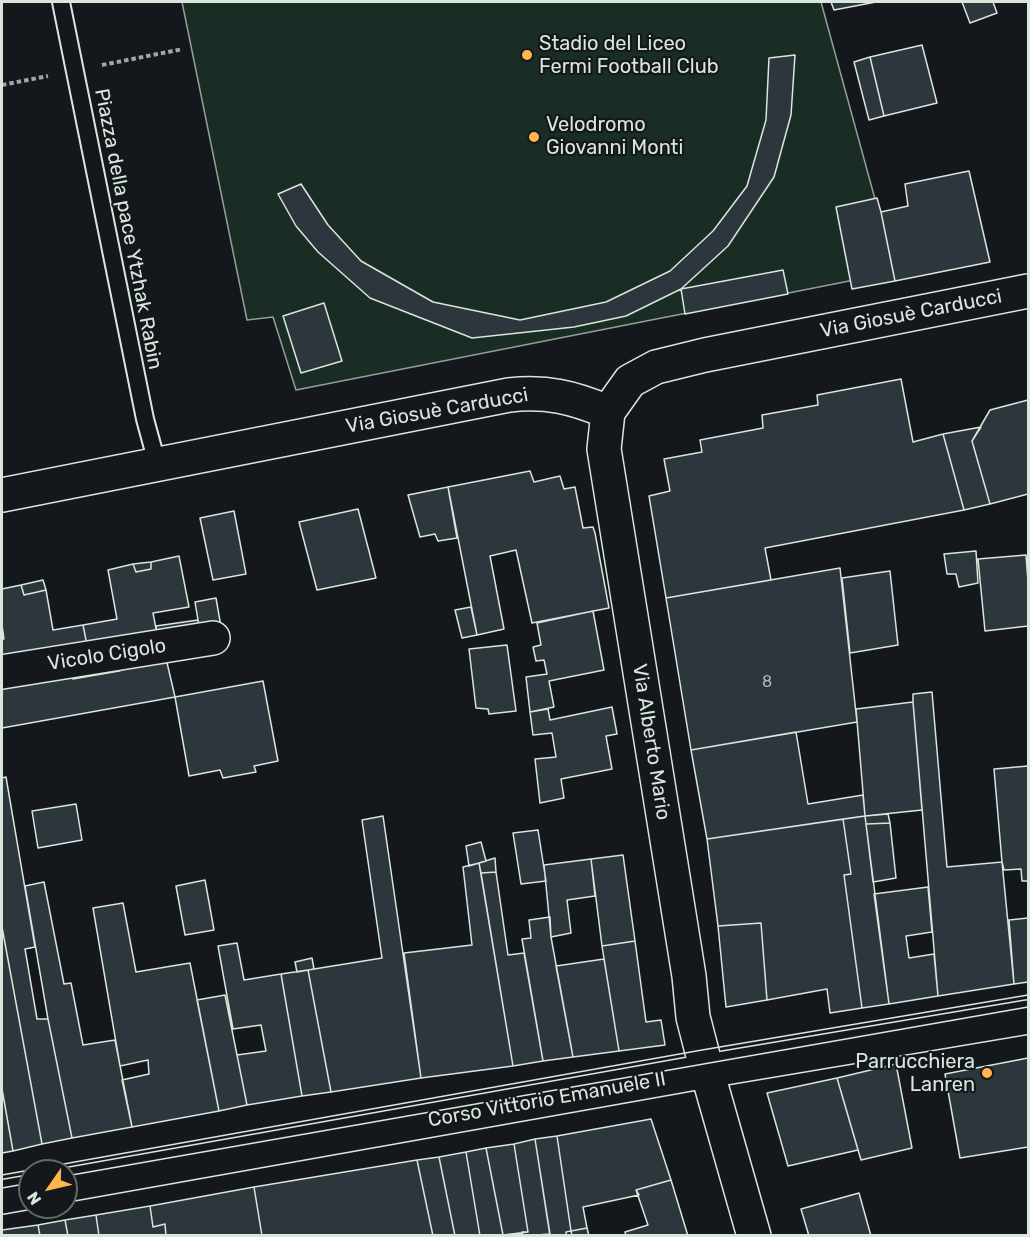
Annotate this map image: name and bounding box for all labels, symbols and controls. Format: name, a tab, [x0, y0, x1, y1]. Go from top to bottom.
place label: Stadio del Liceo Fermi Football Club	[539, 32, 719, 79]
marker: Stadio del Liceo Fermi Football Club	[520, 48, 534, 62]
street label: Piazza della pace Ytzhak Rabin	[89, 87, 167, 371]
place label: Velodromo Giovanni Monti	[546, 113, 683, 160]
marker: Velodromo Giovanni Monti	[527, 130, 541, 144]
street label: Via Giosuè Carducci	[818, 285, 1004, 343]
street label: Via Giosuè Carducci	[344, 383, 530, 439]
street label: Vicolo Cigolo	[46, 634, 168, 676]
street label: Via Alberto Mario	[627, 662, 675, 822]
house number: 8	[762, 672, 772, 692]
place label: Parrucchiera Lanren	[855, 1050, 975, 1097]
marker: Parrucchiera Lanren	[980, 1066, 994, 1080]
street label: Corso Vittorio Emanuele II	[426, 1067, 668, 1133]
north arrow	[18, 1159, 78, 1219]
text: N	[23, 1188, 45, 1208]

